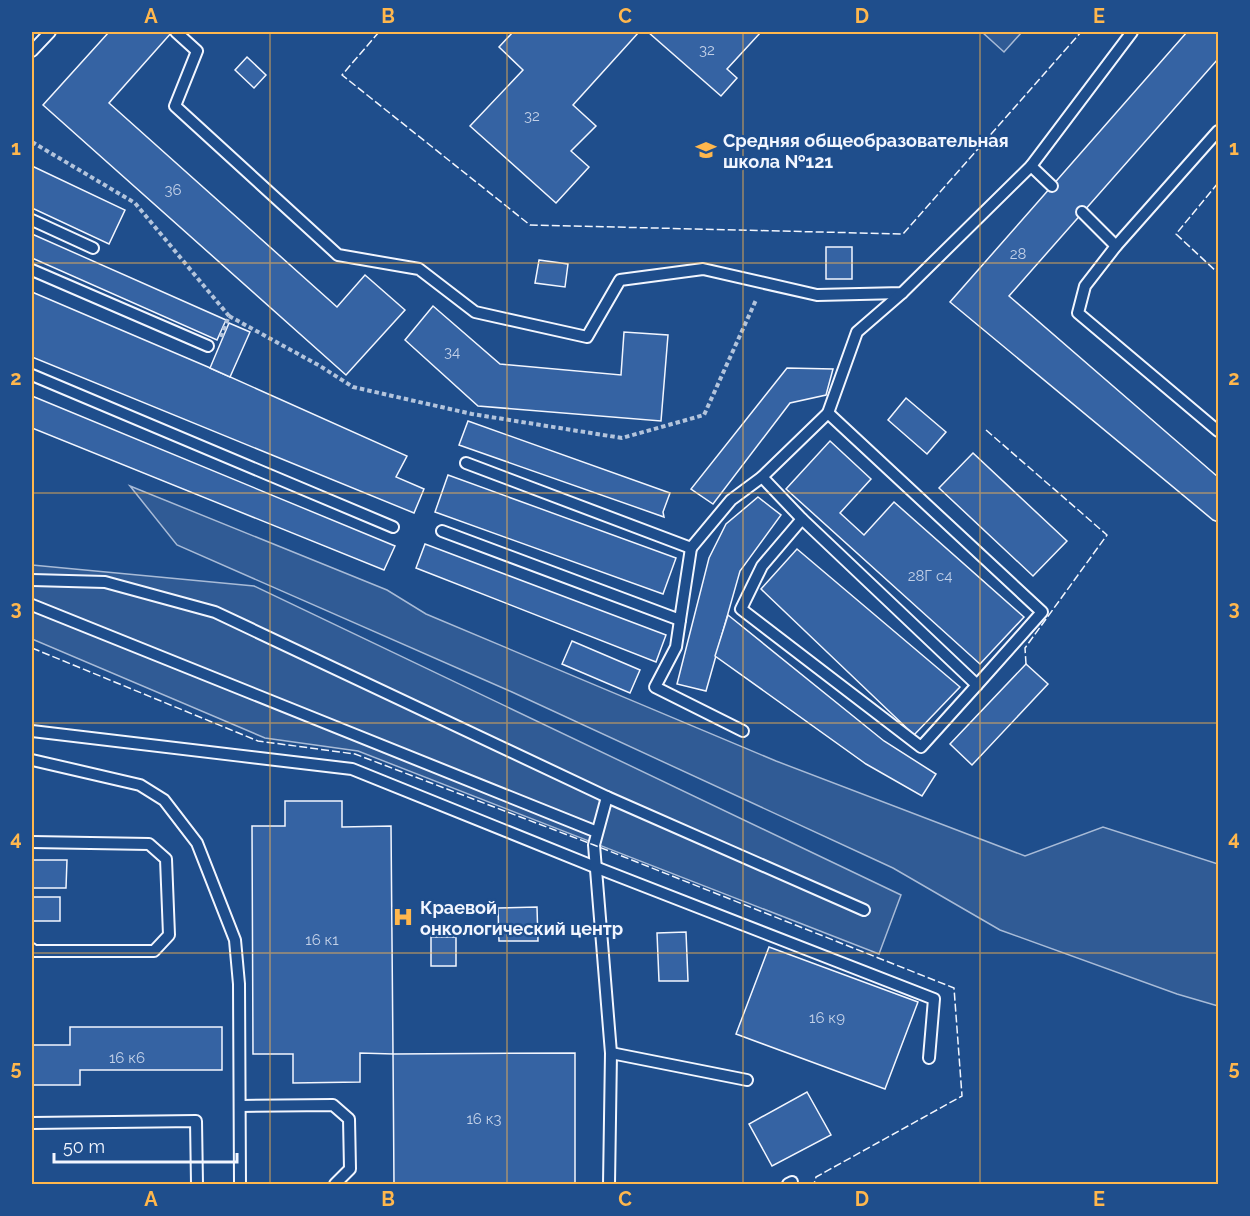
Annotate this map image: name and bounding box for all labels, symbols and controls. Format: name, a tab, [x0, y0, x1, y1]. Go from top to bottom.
text: A	[144, 4, 158, 28]
text: B	[381, 4, 395, 28]
text: C	[618, 4, 632, 28]
text: D	[855, 4, 869, 28]
text: E	[1093, 4, 1105, 28]
house number: 32	[699, 41, 715, 59]
house number: 32	[524, 107, 540, 125]
place label: Средняя общеобразовательная школа №121	[723, 130, 1009, 172]
text: 1	[11, 136, 21, 160]
text: 1	[1229, 136, 1239, 160]
school or university icon: Средняя общеобразовательная школа №121	[694, 138, 718, 162]
house number: 36	[164, 181, 182, 199]
house number: 28	[1010, 245, 1026, 263]
house number: 34	[444, 343, 460, 361]
text: 2	[10, 366, 22, 390]
text: 2	[1228, 366, 1240, 390]
house number: 28Г с4	[908, 567, 952, 585]
text: 3	[10, 596, 22, 620]
text: 3	[1228, 596, 1240, 620]
text: 4	[10, 826, 22, 850]
text: 4	[1228, 826, 1240, 850]
place label: Краевой онкологический центр	[420, 897, 623, 939]
hospital icon: Краевой онкологический центр	[391, 905, 415, 929]
house number: 16 к1	[305, 931, 339, 949]
house number: 16 к9	[809, 1009, 845, 1027]
house number: 16 к6	[109, 1049, 145, 1067]
text: 5	[10, 1056, 22, 1080]
text: 5	[1228, 1056, 1240, 1080]
house number: 16 к3	[466, 1110, 502, 1128]
scale bar	[54, 1126, 237, 1164]
text: 50 m	[63, 1136, 105, 1157]
text: A	[144, 1187, 158, 1211]
text: B	[381, 1187, 395, 1211]
text: C	[618, 1187, 632, 1211]
text: D	[855, 1187, 869, 1211]
text: E	[1093, 1187, 1105, 1211]

